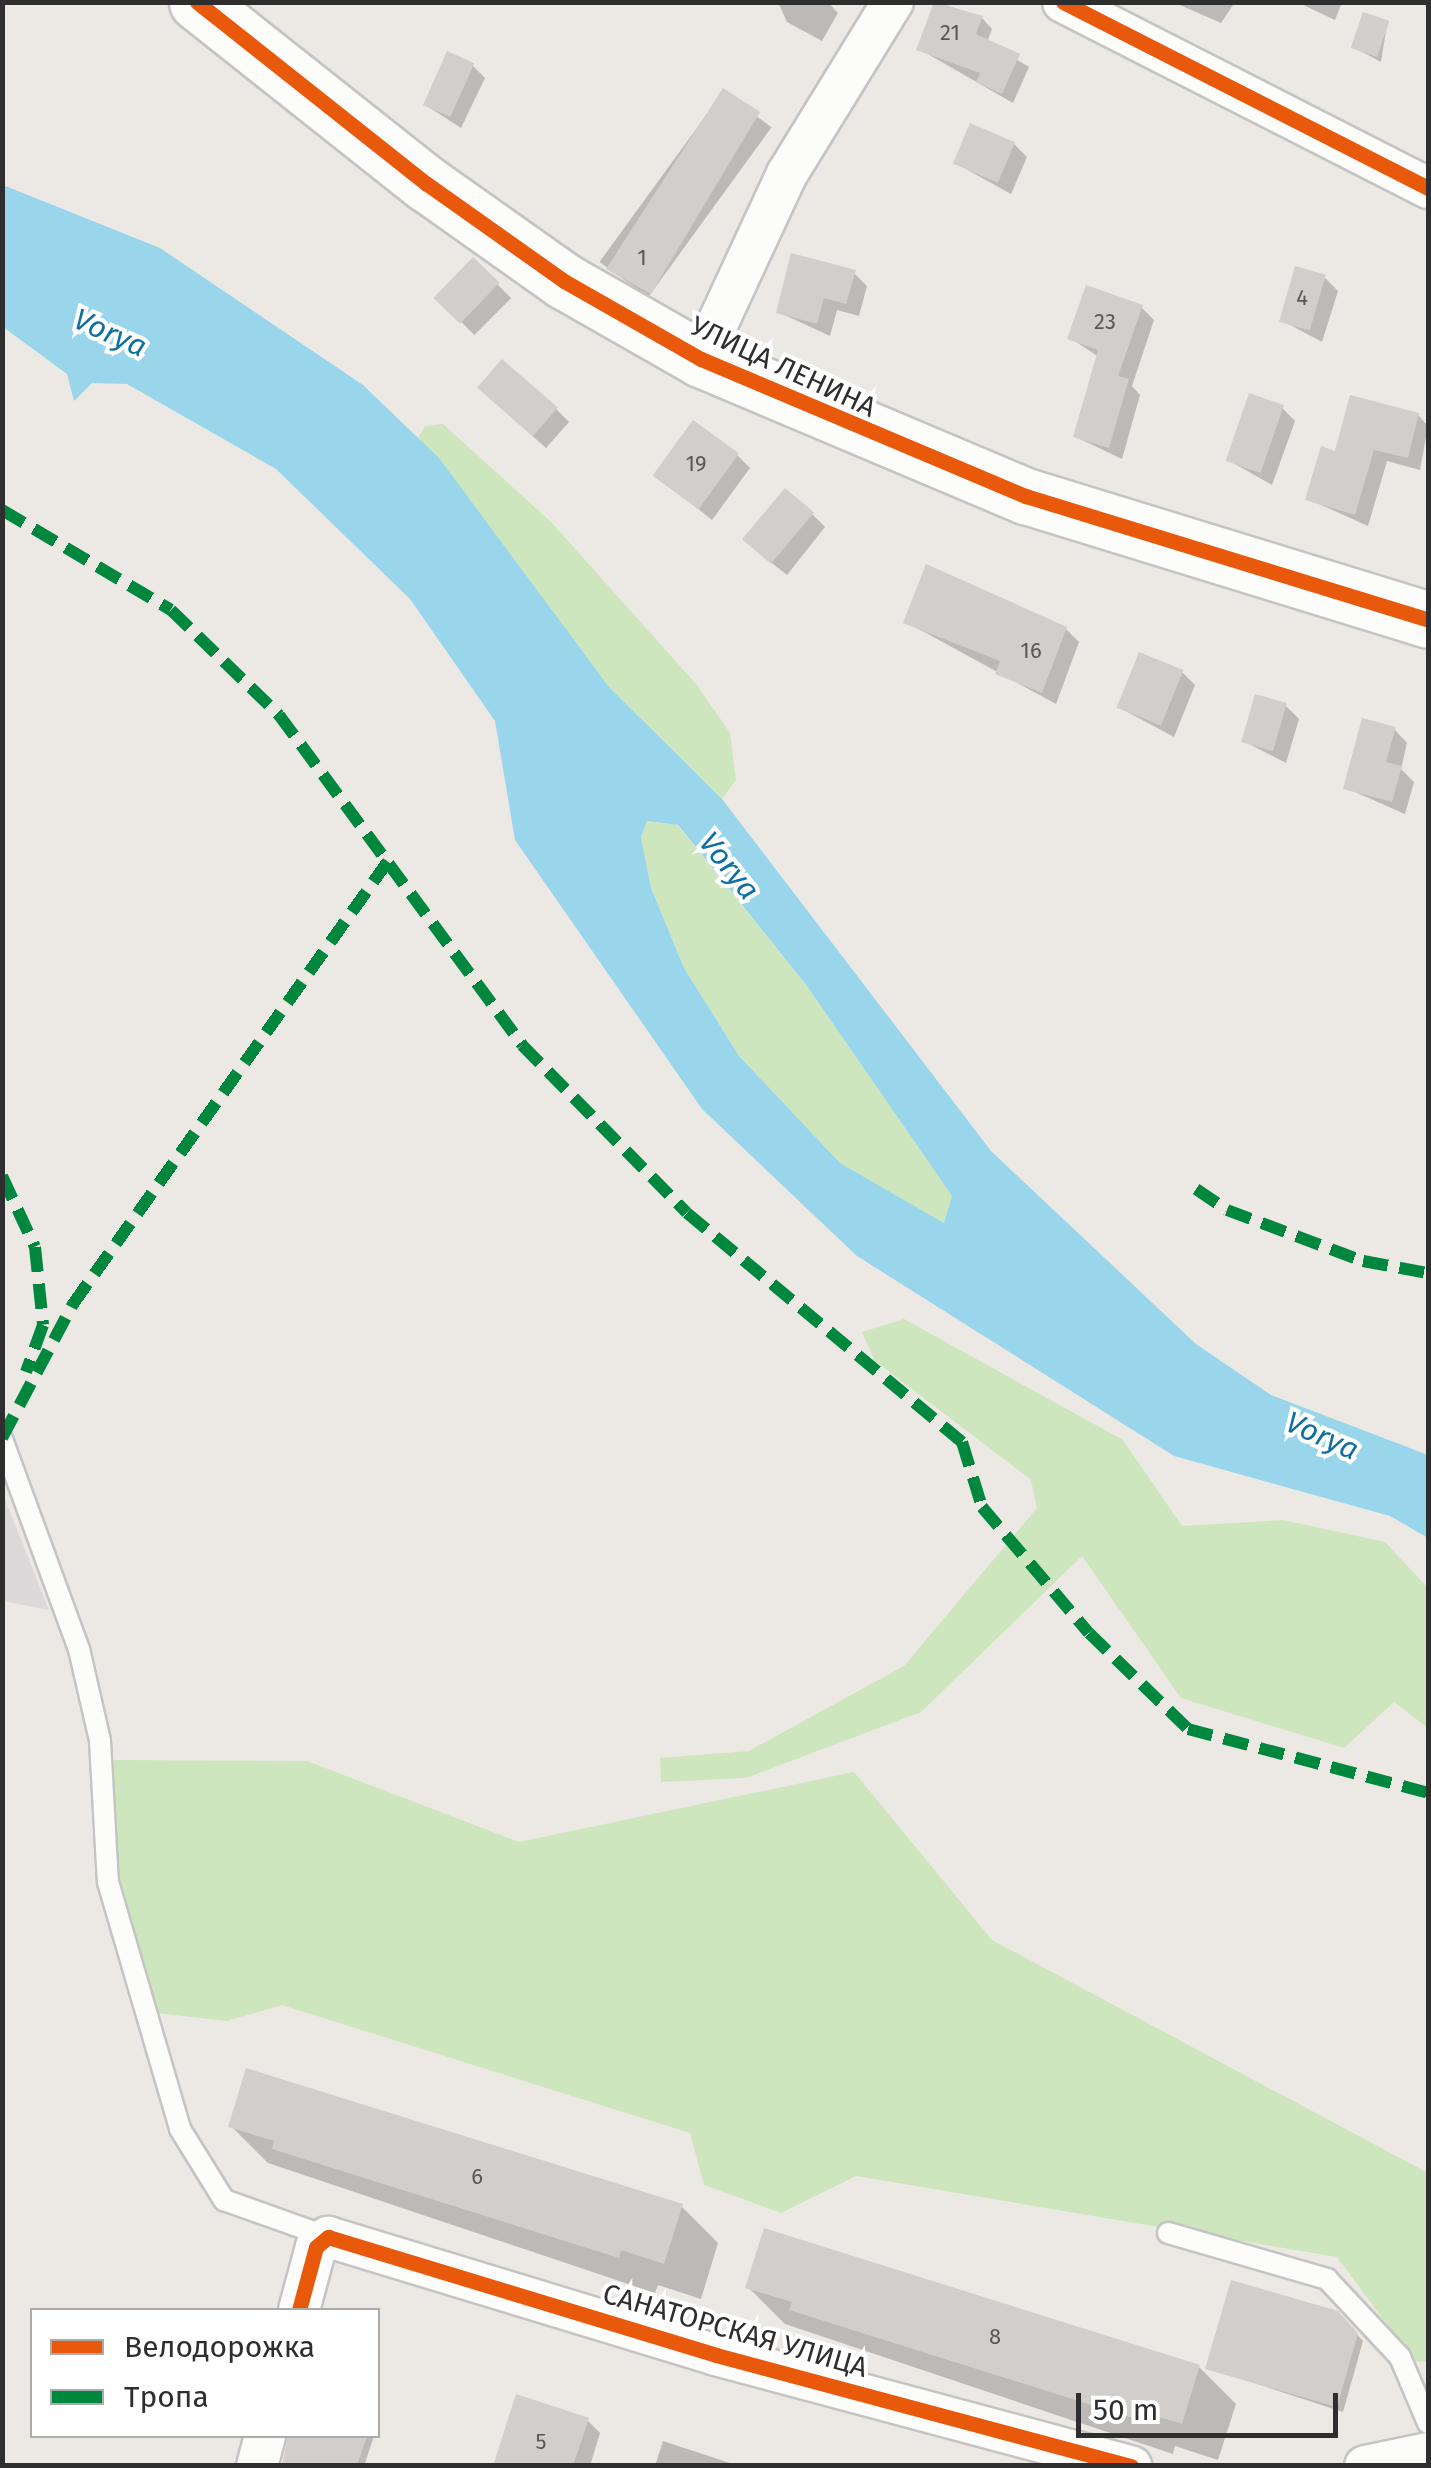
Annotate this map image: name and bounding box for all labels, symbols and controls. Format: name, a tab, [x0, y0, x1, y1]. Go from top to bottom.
house number: 21	[940, 20, 960, 46]
house number: 1	[637, 245, 647, 271]
house number: 4	[1296, 285, 1308, 311]
water label: Vorya	[68, 301, 152, 365]
street label: УЛИЦА ЛЕНИНА	[685, 309, 881, 425]
house number: 23	[1094, 309, 1116, 335]
house number: 19	[685, 451, 707, 477]
house number: 16	[1020, 638, 1042, 664]
water label: Vorya	[691, 825, 767, 907]
water label: Vorya	[1280, 1404, 1364, 1468]
house number: 6	[471, 2164, 483, 2190]
street label: САНАТОРСКАЯ УЛИЦА	[599, 2277, 871, 2385]
legend	[30, 2308, 380, 2438]
house number: 8	[989, 2324, 1001, 2350]
text: Велодорожка	[124, 2329, 315, 2365]
scale bar	[1081, 2373, 1344, 2435]
text: Тропа	[124, 2379, 209, 2415]
text: 50 m	[1093, 2392, 1158, 2428]
house number: 5	[535, 2429, 547, 2455]

